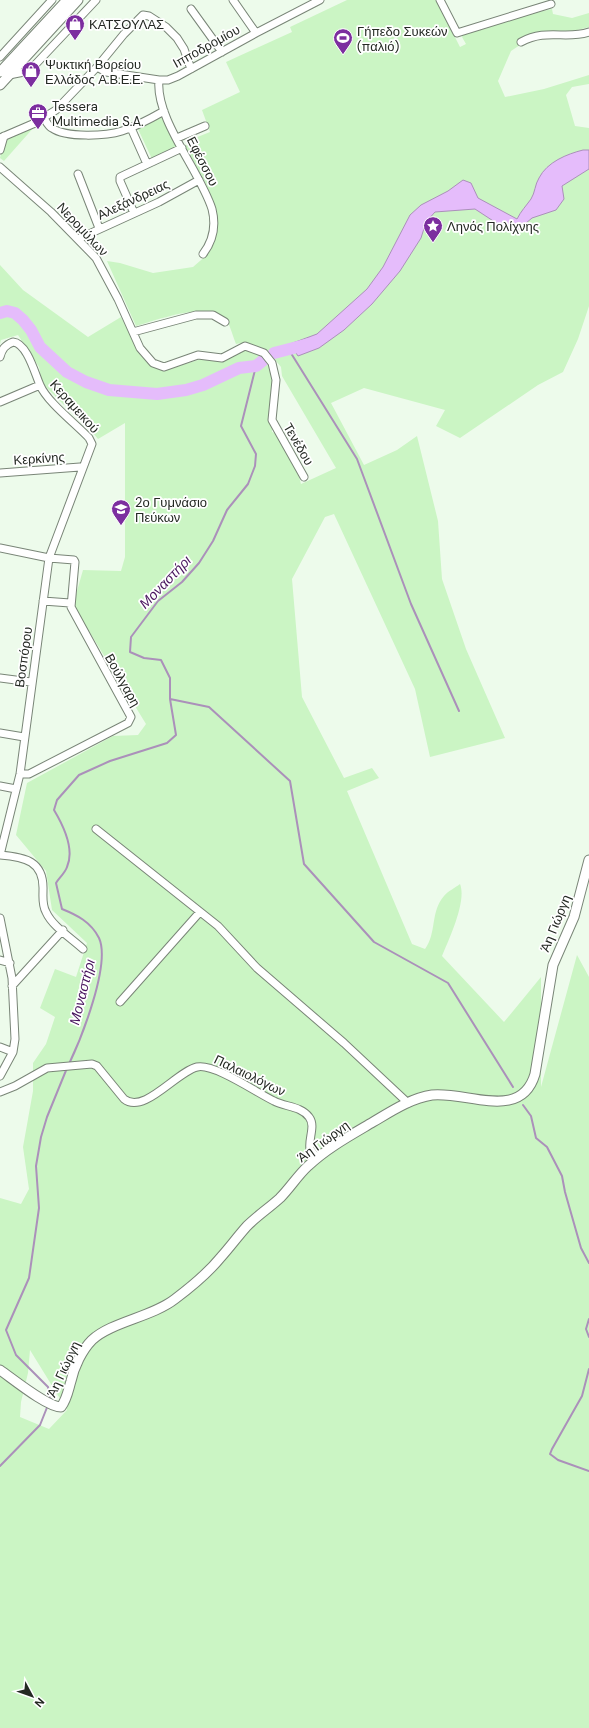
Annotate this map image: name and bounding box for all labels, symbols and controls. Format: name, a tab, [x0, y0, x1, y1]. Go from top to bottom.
shop icon: ΚΑΤΣΟΥΛΑΣ	[64, 13, 86, 41]
place label: ΚΑΤΣΟΥΛΑΣ	[89, 16, 164, 33]
street label: Ιπποδρομίου	[170, 21, 243, 72]
place label: Γήπεδο Συκεών (παλιό)	[357, 23, 448, 55]
sports icon: Γήπεδο Συκεών (παλιό)	[332, 27, 354, 55]
place label: Ψυκτική Βορείου Ελλάδος Α.Β.Ε.Ε.	[45, 56, 144, 88]
shop icon: Ψυκτική Βορείου Ελλάδος Α.Β.Ε.Ε.	[20, 60, 42, 88]
place label: Tessera Multimedia S.A.	[52, 98, 144, 130]
office icon: Tessera Multimedia S.A.	[27, 102, 49, 130]
street label: Εφέσσου	[183, 134, 222, 189]
street label: Αλεξάνδρειας	[94, 175, 172, 224]
street label: Νερομύλων	[53, 199, 112, 260]
place icon: Ληνός Πολίχνης	[422, 215, 444, 243]
place label: Ληνός Πολίχνης	[447, 218, 539, 235]
street label: Κεραμεικού	[46, 376, 103, 437]
street label: Τενέδου	[280, 420, 317, 468]
street label: Κερκίνης	[13, 448, 65, 469]
place label: 2ο Γυμνάσιο Πεύκων	[135, 494, 207, 526]
school or university icon: 2ο Γυμνάσιο Πεύκων	[110, 498, 132, 526]
water label: Μοναστήρι	[135, 552, 195, 612]
street label: Βοσπόρου	[11, 626, 36, 689]
street label: Βούλγαρη	[101, 651, 144, 710]
street label: Άη Γιώργη	[536, 892, 575, 954]
water label: Μοναστήρι	[65, 957, 99, 1027]
street label: Παλαιολόγων	[211, 1051, 288, 1100]
street label: Άη Γιώργη	[294, 1117, 353, 1166]
street label: Άη Γιώργη	[43, 1338, 84, 1400]
north arrow	[12, 1676, 52, 1716]
text: N	[32, 1695, 47, 1710]

